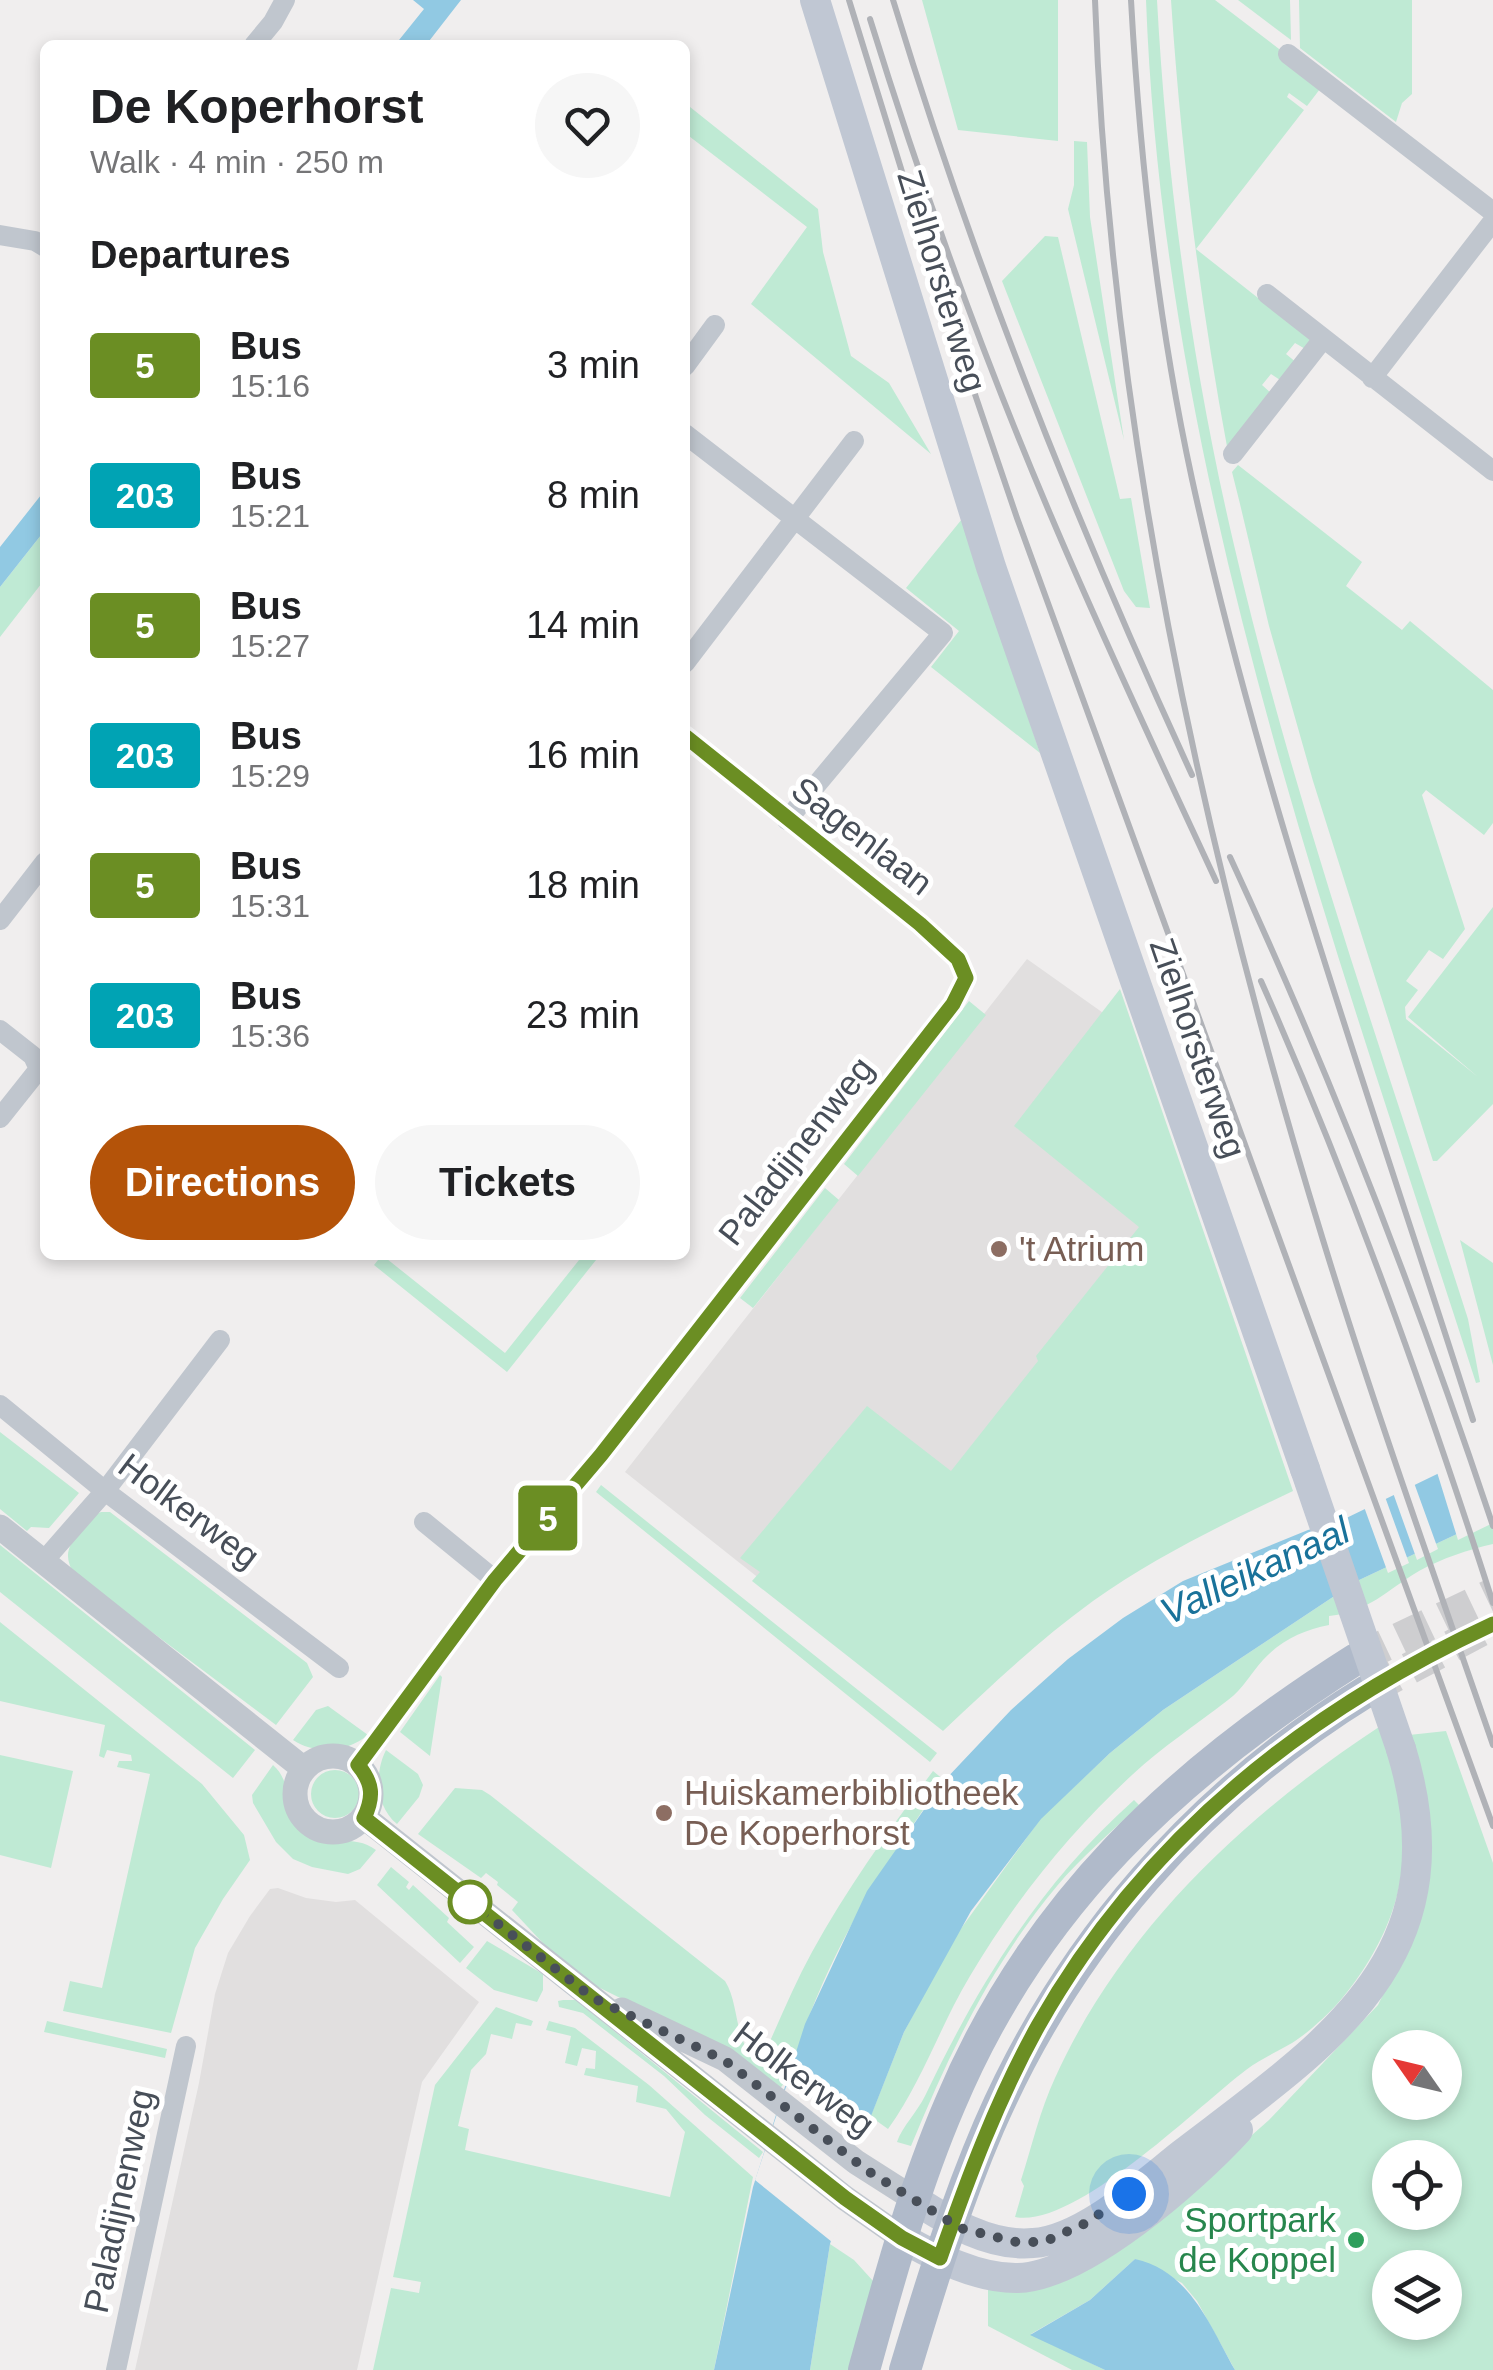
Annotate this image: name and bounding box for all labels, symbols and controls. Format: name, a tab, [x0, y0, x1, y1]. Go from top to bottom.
button: heart	[535, 73, 640, 178]
text: De Koperhorst	[90, 80, 423, 133]
text: Walk · 4 min · 250 m	[90, 144, 384, 180]
street label: Zielhorsterweg	[890, 165, 995, 396]
text: Departures	[90, 234, 291, 276]
text: Bus	[230, 325, 302, 367]
text: 3 min	[547, 344, 640, 386]
text: 5	[135, 346, 155, 385]
text: 15:16	[230, 368, 310, 404]
text: Bus	[230, 455, 302, 497]
text: 8 min	[547, 474, 640, 516]
text: 203	[116, 476, 174, 515]
text: 15:21	[230, 498, 310, 534]
text: Bus	[230, 585, 302, 627]
text: 14 min	[526, 604, 640, 646]
text: 5	[135, 606, 155, 645]
text: 15:27	[230, 628, 310, 664]
text: Bus	[230, 715, 302, 757]
text: 16 min	[526, 734, 640, 776]
text: 203	[116, 736, 174, 775]
text: 15:29	[230, 758, 310, 794]
street label: Sagenlaan	[784, 769, 940, 903]
text: Bus	[230, 845, 302, 887]
text: 18 min	[526, 864, 640, 906]
text: 5	[135, 866, 155, 905]
text: 15:31	[230, 888, 310, 924]
street label: Zielhorsterweg	[1143, 933, 1254, 1163]
text: Bus	[230, 975, 302, 1017]
text: 23 min	[526, 994, 640, 1036]
text: 203	[116, 996, 174, 1035]
text: 15:36	[230, 1018, 310, 1054]
street label: Paladijnenweg	[710, 1049, 881, 1252]
button: Directions	[90, 1125, 355, 1240]
button: Tickets	[375, 1125, 640, 1240]
place label: 't Atrium	[1019, 1229, 1144, 1268]
marker: 't Atrium	[988, 1238, 1010, 1260]
street label: Holkerweg	[112, 1445, 267, 1576]
line badge: 5	[516, 1486, 580, 1550]
text: 5	[538, 1499, 558, 1538]
water label: Valleikanaal	[1154, 1508, 1358, 1633]
place label: Huiskamerbibliotheek De Koperhorst	[684, 1773, 1019, 1852]
marker: Huiskamerbibliotheek De Koperhorst	[653, 1802, 675, 1824]
unlabelled marker	[449, 1881, 491, 1923]
street label: Holkerweg	[727, 2013, 882, 2144]
north arrow	[1372, 2030, 1462, 2120]
map controls	[1372, 2030, 1462, 2340]
street label: Paladijnenweg	[76, 2085, 161, 2316]
button: locate	[1372, 2140, 1462, 2230]
your location	[1104, 2169, 1154, 2219]
place label: Sportpark de Koppel	[1178, 2200, 1336, 2279]
marker: Sportpark de Koppel	[1345, 2229, 1367, 2251]
button: layers	[1372, 2250, 1462, 2340]

